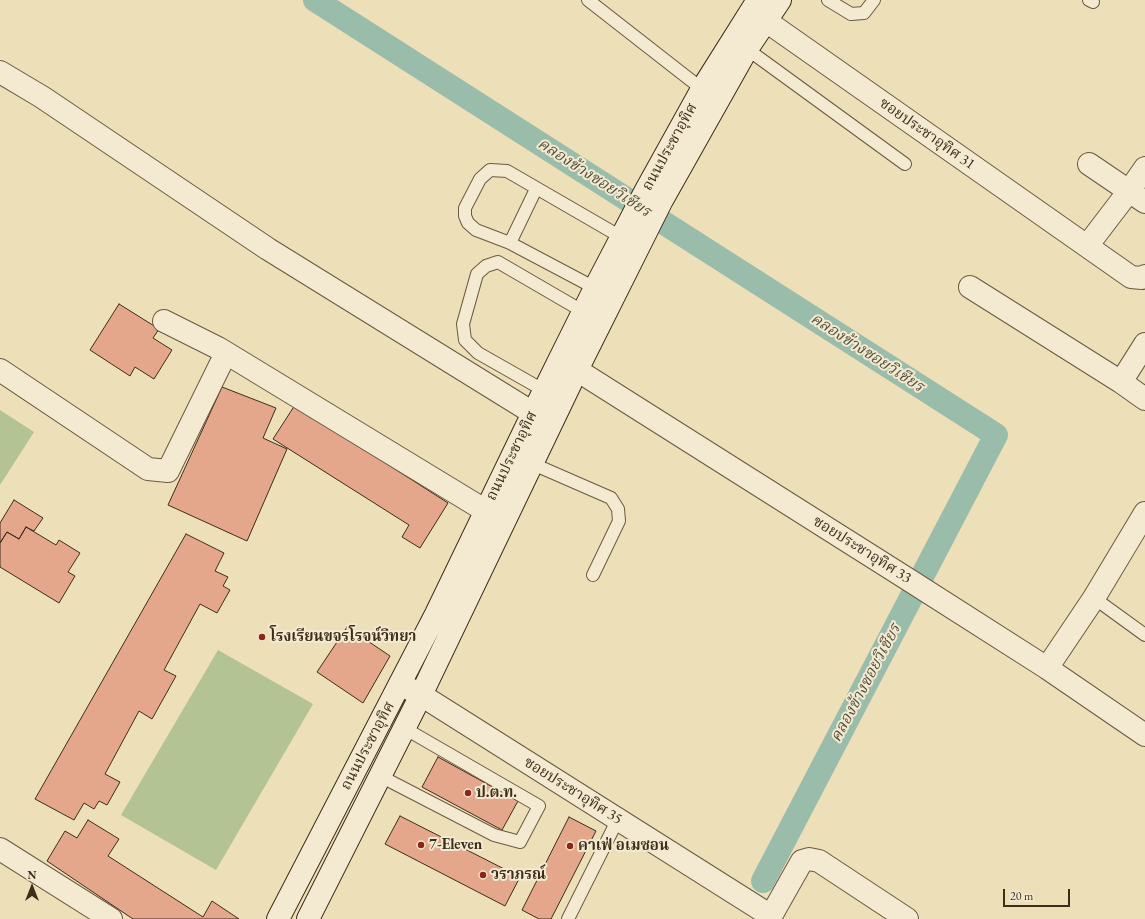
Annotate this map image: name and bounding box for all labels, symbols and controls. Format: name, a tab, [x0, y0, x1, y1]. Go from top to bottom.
street label: ซอยประชาอุทิศ 31	[876, 94, 978, 174]
street label: ถนนประชาอุทิศ	[638, 100, 702, 194]
water label: คลองข้างซอยวิเชียร	[534, 134, 654, 222]
water label: คลองข้างซอยวิเชียร	[807, 309, 927, 397]
street label: ถนนประชาอุทิศ	[483, 408, 541, 504]
street label: ซอยประชาอุทิศ 33	[809, 513, 915, 587]
water label: คลองข้างซอยวิเชียร	[827, 621, 905, 745]
place label: โรงเรียนขจรโรจน์วิทยา	[270, 628, 416, 646]
marker: โรงเรียนขจรโรจน์วิทยา	[257, 632, 267, 642]
street label: ถนนประชาอุทิศ	[337, 699, 399, 793]
street label: ซอยประชาอุทิศ 35	[520, 754, 626, 828]
place label: ป.ต.ท.	[476, 784, 517, 802]
marker: ป.ต.ท.	[463, 788, 473, 798]
place label: 7-Eleven	[429, 836, 482, 854]
place label: คาเฟ่ อเมซอน	[578, 837, 669, 855]
marker: 7-Eleven	[416, 840, 426, 850]
marker: คาเฟ่ อเมซอน	[565, 841, 575, 851]
place label: วราภรณ์	[491, 866, 546, 884]
north arrow	[12, 867, 52, 907]
text: N	[28, 868, 36, 882]
marker: วราภรณ์	[478, 870, 488, 880]
scale bar	[1005, 881, 1072, 907]
text: 20 m	[1010, 888, 1033, 904]

